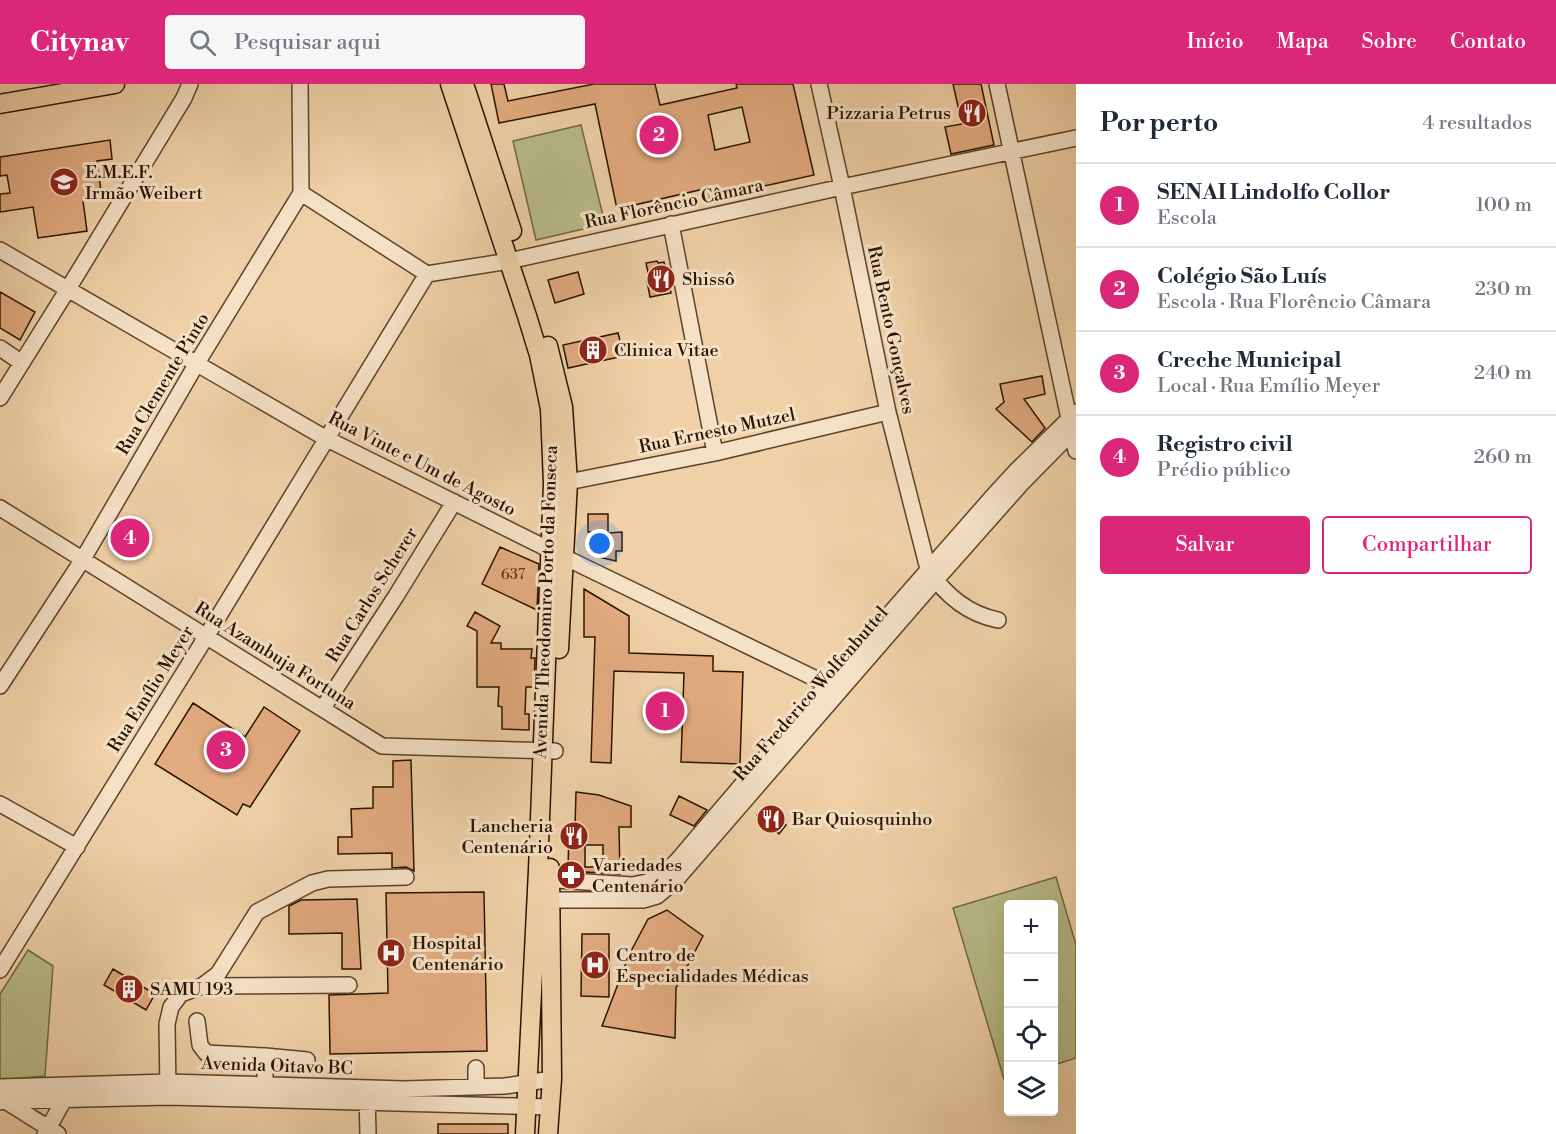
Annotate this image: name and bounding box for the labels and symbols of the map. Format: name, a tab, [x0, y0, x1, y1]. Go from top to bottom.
restaurant icon: Pizzaria Petrus	[956, 97, 988, 129]
place label: Pizzaria Petrus	[826, 102, 951, 125]
pin: 2	[640, 112, 678, 158]
place label: E.M.E.F. Irmão Weibert	[85, 161, 203, 205]
school or university icon: E.M.E.F. Irmão Weibert	[48, 166, 80, 198]
street label: Rua Florêncio Câmara	[582, 174, 766, 234]
street label: Rua Bento Gonçalves	[862, 244, 920, 416]
restaurant icon: Shissô	[645, 263, 677, 295]
place label: Shissô	[682, 268, 735, 291]
street label: Rua Clemente Pinto	[111, 309, 215, 459]
building icon: Clinica Vitae	[577, 334, 609, 366]
place label: Clinica Vitae	[614, 339, 719, 362]
street label: Rua Ernesto Mutzel	[637, 403, 798, 459]
street label: Rua Vinte e Um de Agosto	[324, 407, 520, 521]
street label: Avenida Theodomiro Porto da Fonseca	[529, 444, 563, 760]
pin: 4	[110, 516, 150, 560]
street label: Rua Carlos Scherer	[321, 523, 423, 667]
your location	[585, 529, 614, 558]
house number: 637	[501, 565, 526, 584]
street label: Rua Azambuja Fortuna	[190, 597, 361, 716]
street label: Rua Frederico Wolfenbuttel	[729, 601, 894, 786]
street label: Rua Emílio Meyer	[103, 621, 199, 757]
pin: 1	[646, 688, 684, 734]
pin: 3	[206, 728, 246, 772]
restaurant icon: Bar Quiosquinho	[755, 803, 787, 835]
place label: Bar Quiosquinho	[791, 808, 932, 831]
place label: Lancheria Centenário	[461, 815, 554, 859]
restaurant icon: Lancheria Centenário	[558, 820, 590, 852]
place label: Variedades Centenário	[591, 854, 684, 898]
pharmacy icon: Variedades Centenário	[555, 859, 587, 891]
place label: Hospital Centenário	[412, 932, 504, 976]
hospital icon: Hospital Centenário	[375, 937, 407, 969]
place label: Centro de Especialidades Médicas	[616, 944, 809, 988]
hospital icon: Centro de Especialidades Médicas	[579, 949, 611, 981]
building icon: SAMU 193	[113, 973, 145, 1005]
place label: SAMU 193	[150, 978, 233, 1001]
street label: Avenida Oitavo BC	[200, 1052, 353, 1080]

